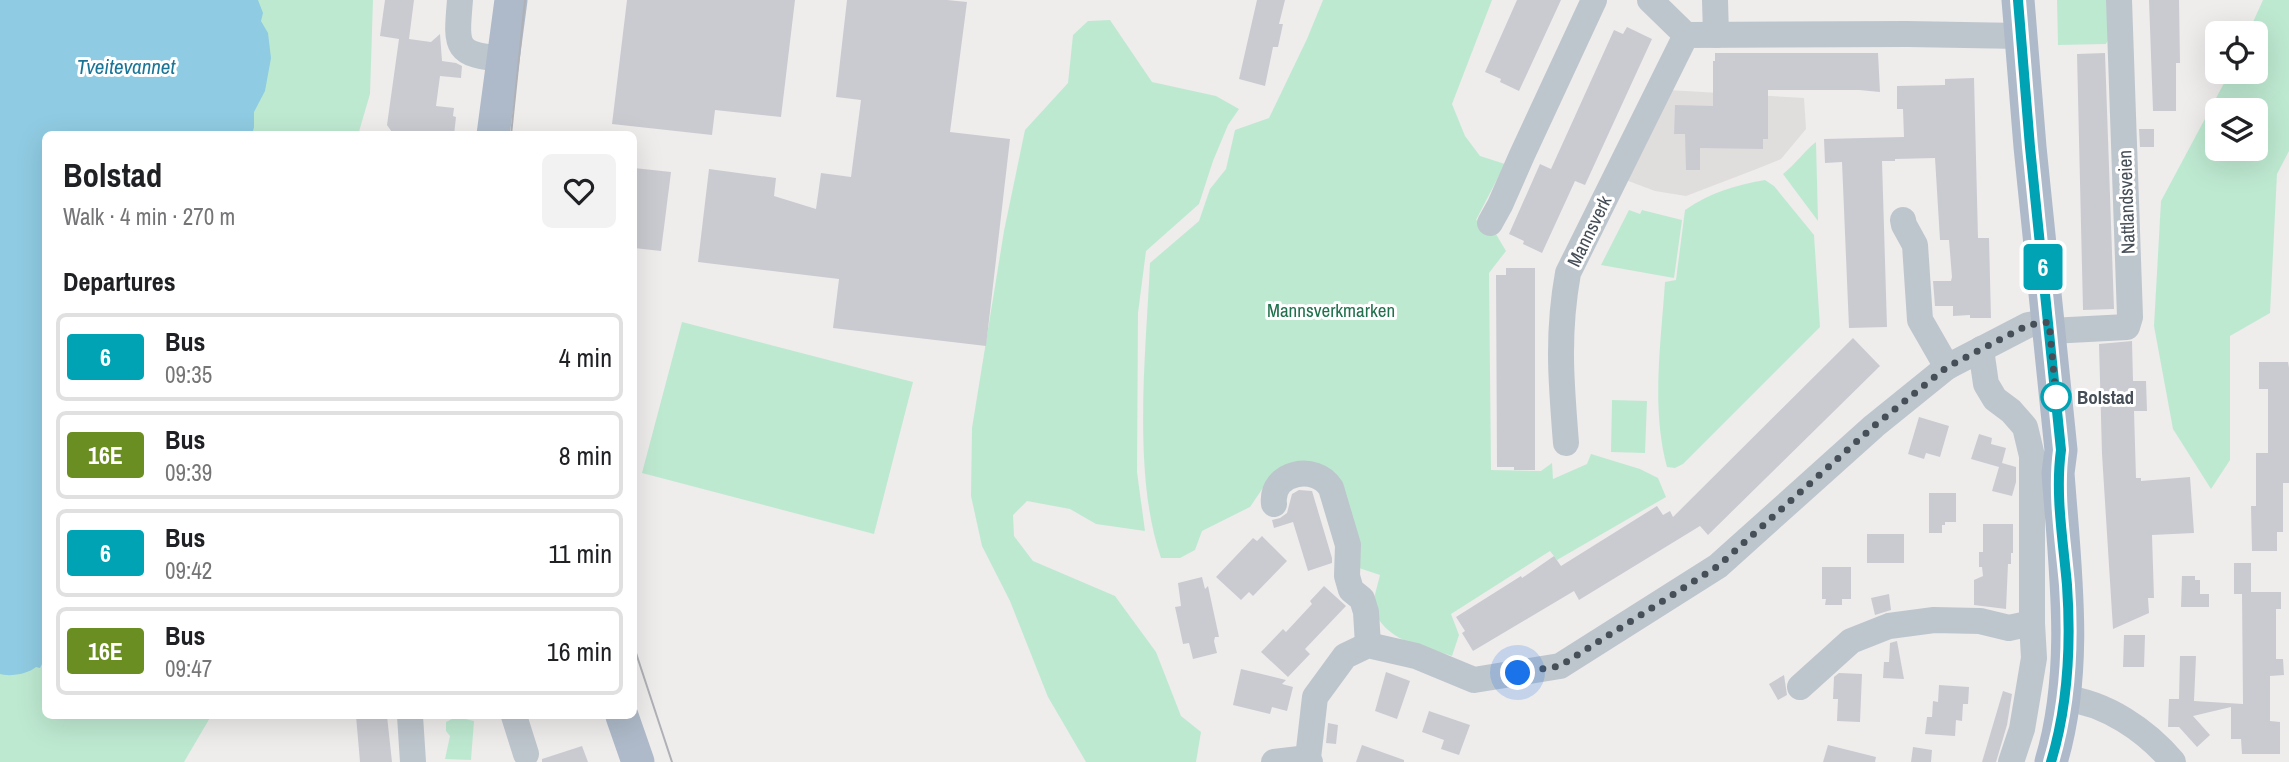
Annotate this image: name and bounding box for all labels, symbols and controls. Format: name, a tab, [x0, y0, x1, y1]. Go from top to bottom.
map controls	[2205, 21, 2268, 161]
button: locate	[2205, 21, 2268, 84]
water label: Tveitevannet	[77, 52, 176, 81]
button: layers	[2205, 98, 2268, 161]
street label: Nattlandsveien	[2111, 150, 2141, 254]
text: Bolstad	[63, 153, 162, 197]
button: heart	[542, 154, 616, 228]
street label: Mannsverk	[1561, 191, 1617, 271]
text: Walk · 4 min · 270 m	[63, 201, 235, 232]
line badge: 6	[2020, 244, 2066, 290]
text: 6	[2038, 251, 2048, 283]
text: Departures	[63, 264, 176, 299]
park label: Mannsverkmarken	[1267, 297, 1395, 323]
text: Bus	[165, 324, 205, 359]
text: 4 min	[559, 340, 612, 375]
text: 6	[100, 341, 111, 373]
text: 09:35	[165, 359, 212, 390]
marker: Bolstad	[2041, 382, 2071, 412]
place label: Bolstad	[2077, 384, 2134, 410]
text: Bus	[165, 422, 205, 457]
text: 8 min	[559, 438, 612, 473]
text: 16E	[88, 439, 123, 471]
text: 09:39	[165, 457, 212, 488]
text: Bus	[165, 520, 205, 555]
text: 11 min	[548, 536, 612, 571]
text: 6	[100, 537, 111, 569]
text: 09:42	[165, 555, 212, 586]
text: Bus	[165, 618, 205, 653]
text: 16 min	[547, 634, 612, 669]
text: 16E	[88, 635, 123, 667]
text: 09:47	[165, 653, 212, 684]
your location	[1500, 655, 1535, 690]

